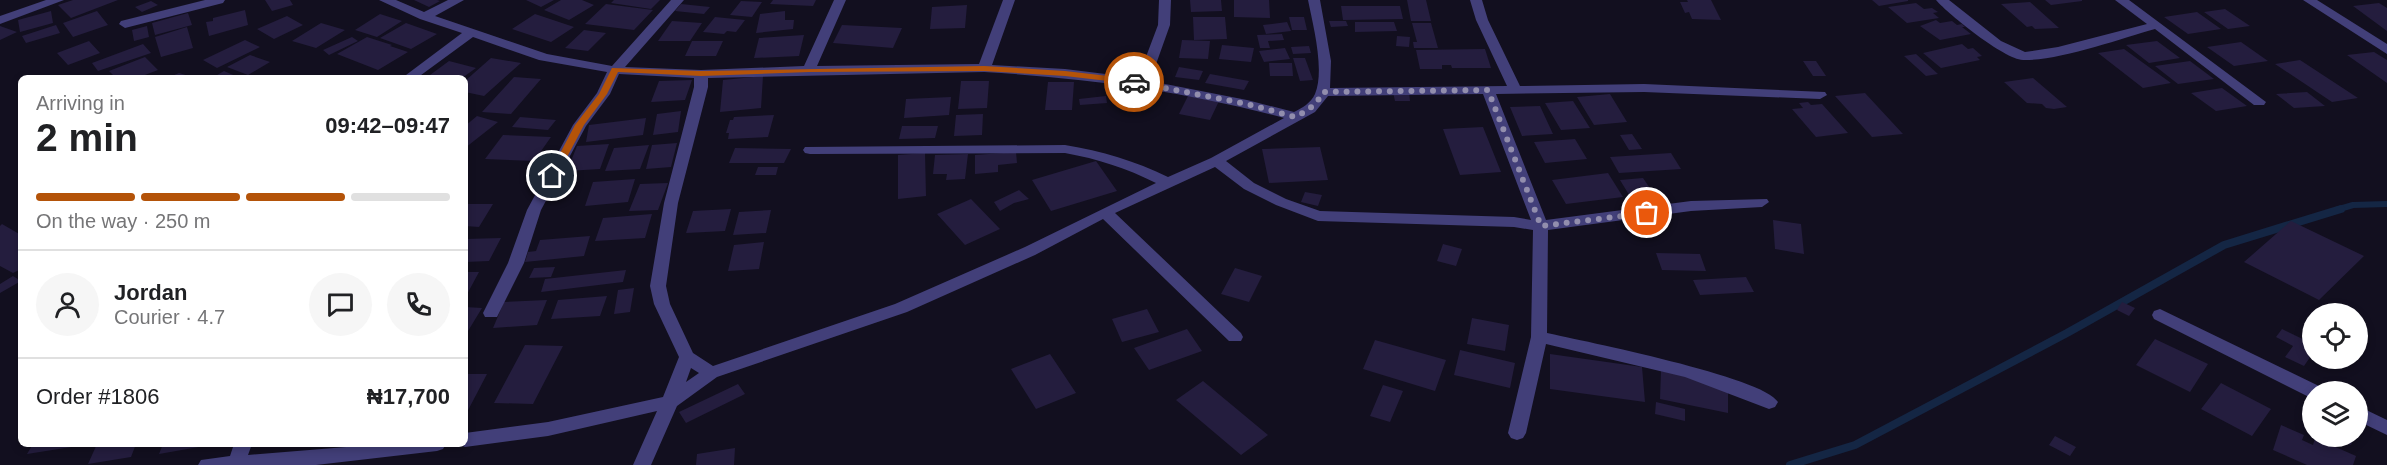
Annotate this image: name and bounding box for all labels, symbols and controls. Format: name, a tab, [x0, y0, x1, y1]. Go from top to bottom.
courier	[1104, 52, 1164, 112]
icon: car	[1118, 66, 1151, 99]
text: Arriving in	[36, 92, 125, 114]
text: 09:42–09:47	[325, 113, 450, 138]
text: 2 min	[36, 116, 138, 159]
pin	[526, 150, 577, 201]
icon: home	[535, 159, 568, 192]
pin	[1621, 187, 1672, 238]
icon: bag	[1630, 196, 1663, 229]
text: On the way · 250 m	[36, 210, 211, 232]
button: person	[36, 273, 99, 336]
button: chat	[309, 273, 372, 336]
button: phone	[387, 273, 450, 336]
text: Jordan	[114, 280, 187, 305]
map controls	[2302, 303, 2368, 447]
button: locate	[2302, 303, 2368, 369]
text: Courier · 4.7	[114, 306, 225, 328]
button: layers	[2302, 381, 2368, 447]
text: Order #1806	[36, 384, 160, 409]
text: ₦17,700	[367, 384, 450, 409]

